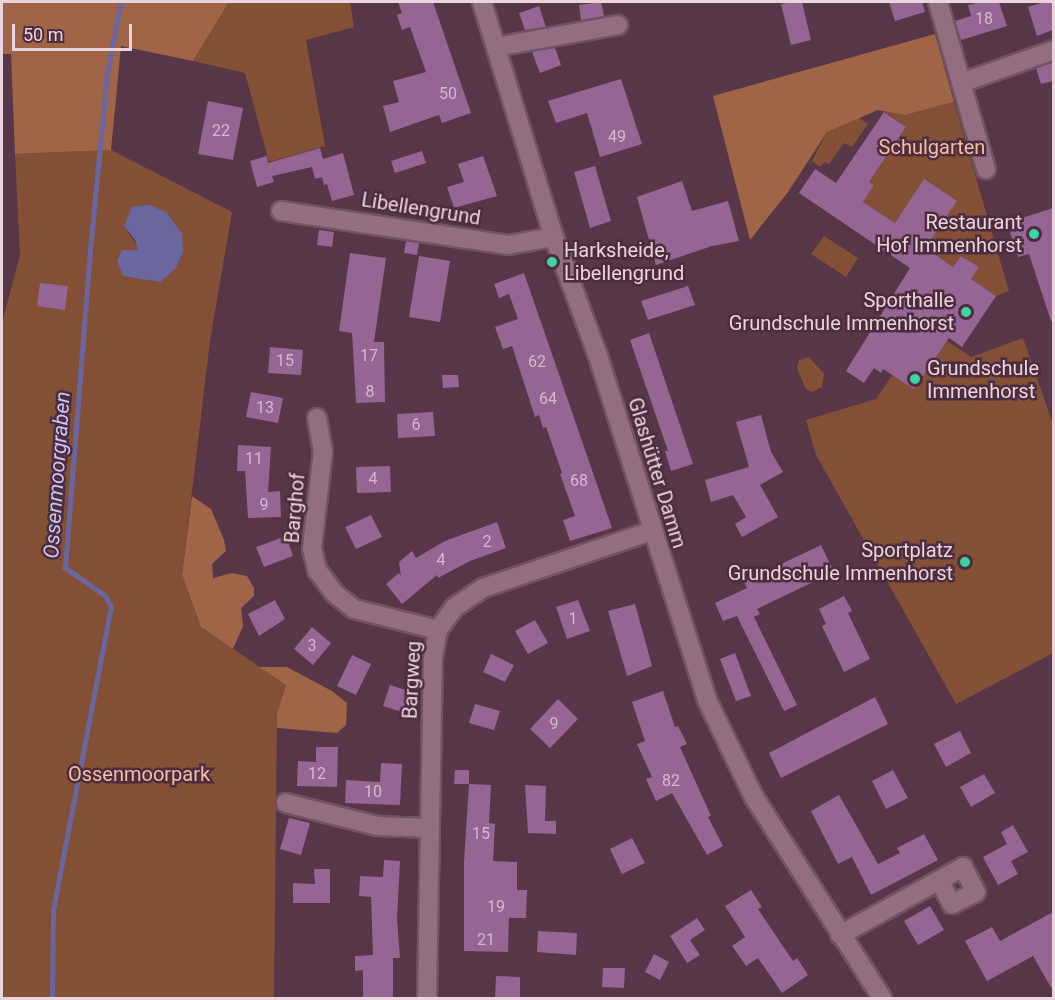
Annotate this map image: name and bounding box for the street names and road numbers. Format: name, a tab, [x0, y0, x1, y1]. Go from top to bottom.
street label: Libellengrund	[360, 188, 482, 230]
street label: Glashütter Damm	[623, 395, 691, 551]
street label: Barghof	[280, 472, 310, 544]
street label: Bargweg	[398, 640, 426, 720]

